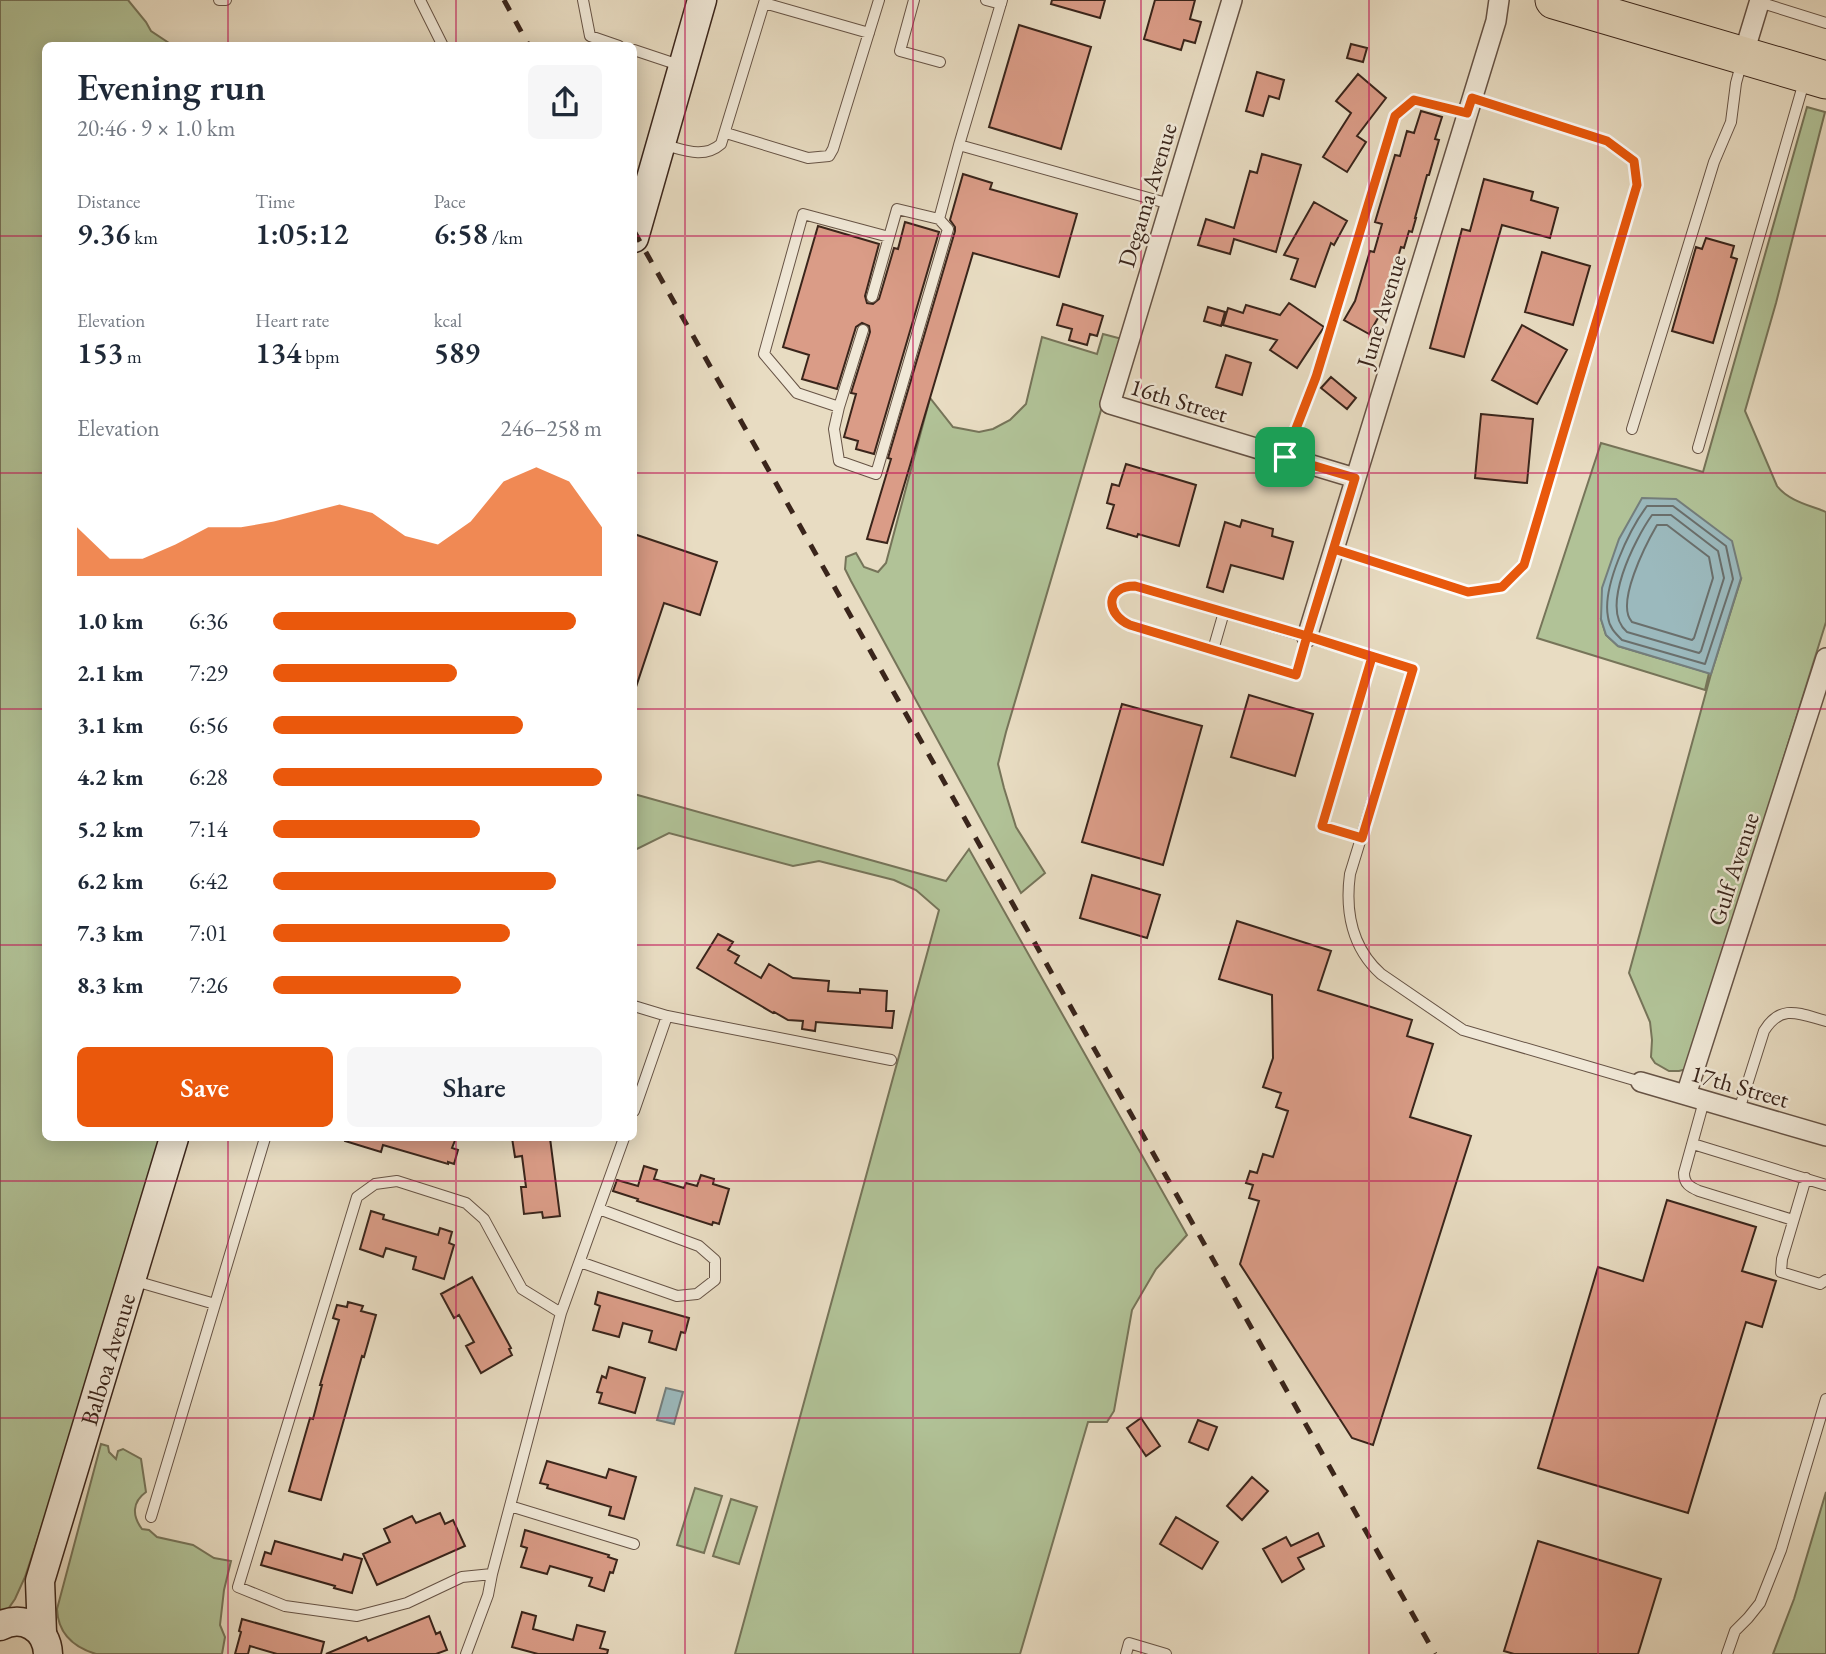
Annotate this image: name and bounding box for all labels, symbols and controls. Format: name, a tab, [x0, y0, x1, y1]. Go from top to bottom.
text: Evening run	[77, 62, 266, 111]
button: share	[528, 65, 602, 139]
text: 20:46 · 9 × 1.0 km	[77, 113, 235, 143]
street label: Degama Avenue	[1110, 119, 1184, 271]
text: Distance	[77, 189, 140, 214]
text: Time	[255, 189, 295, 214]
text: Pace	[434, 189, 466, 214]
text: 9.36	[77, 214, 130, 253]
text: 1:05:12	[255, 214, 349, 253]
text: 6:58	[434, 214, 488, 253]
text: km	[130, 225, 158, 250]
text: /km	[488, 225, 523, 250]
street label: June Avenue	[1349, 251, 1413, 373]
text: Elevation	[77, 308, 145, 333]
text: Heart rate	[255, 308, 329, 333]
text: kcal	[434, 308, 462, 333]
text: 153	[77, 333, 123, 372]
text: 134	[255, 333, 302, 372]
text: 589	[434, 333, 480, 372]
text: m	[123, 344, 142, 369]
text: bpm	[302, 344, 340, 369]
street label: 16th Street	[1126, 370, 1232, 430]
text: Elevation	[77, 413, 160, 443]
text: 246–258 m	[501, 413, 602, 443]
pin	[1255, 427, 1315, 487]
icon: arrive	[1266, 438, 1304, 476]
text: 1.0 km	[77, 606, 144, 636]
text: 6:36	[189, 606, 228, 636]
text: 2.1 km	[77, 658, 144, 688]
text: 7:29	[189, 658, 228, 688]
text: 3.1 km	[77, 710, 144, 740]
text: 6:56	[189, 710, 228, 740]
text: 4.2 km	[77, 762, 144, 792]
text: 6:28	[189, 762, 228, 792]
street label: Gulf Avenue	[1700, 808, 1766, 930]
text: 5.2 km	[77, 814, 144, 844]
text: 7:14	[189, 814, 228, 844]
text: 6.2 km	[77, 866, 144, 896]
text: 6:42	[189, 866, 228, 896]
text: 7.3 km	[77, 918, 144, 948]
text: 7:01	[189, 918, 228, 948]
text: 8.3 km	[77, 970, 144, 1000]
text: 7:26	[189, 970, 228, 1000]
button: Save	[77, 1047, 333, 1127]
button: Share	[347, 1047, 602, 1127]
street label: 17th Street	[1687, 1057, 1793, 1115]
street label: Balboa Avenue	[73, 1289, 142, 1429]

